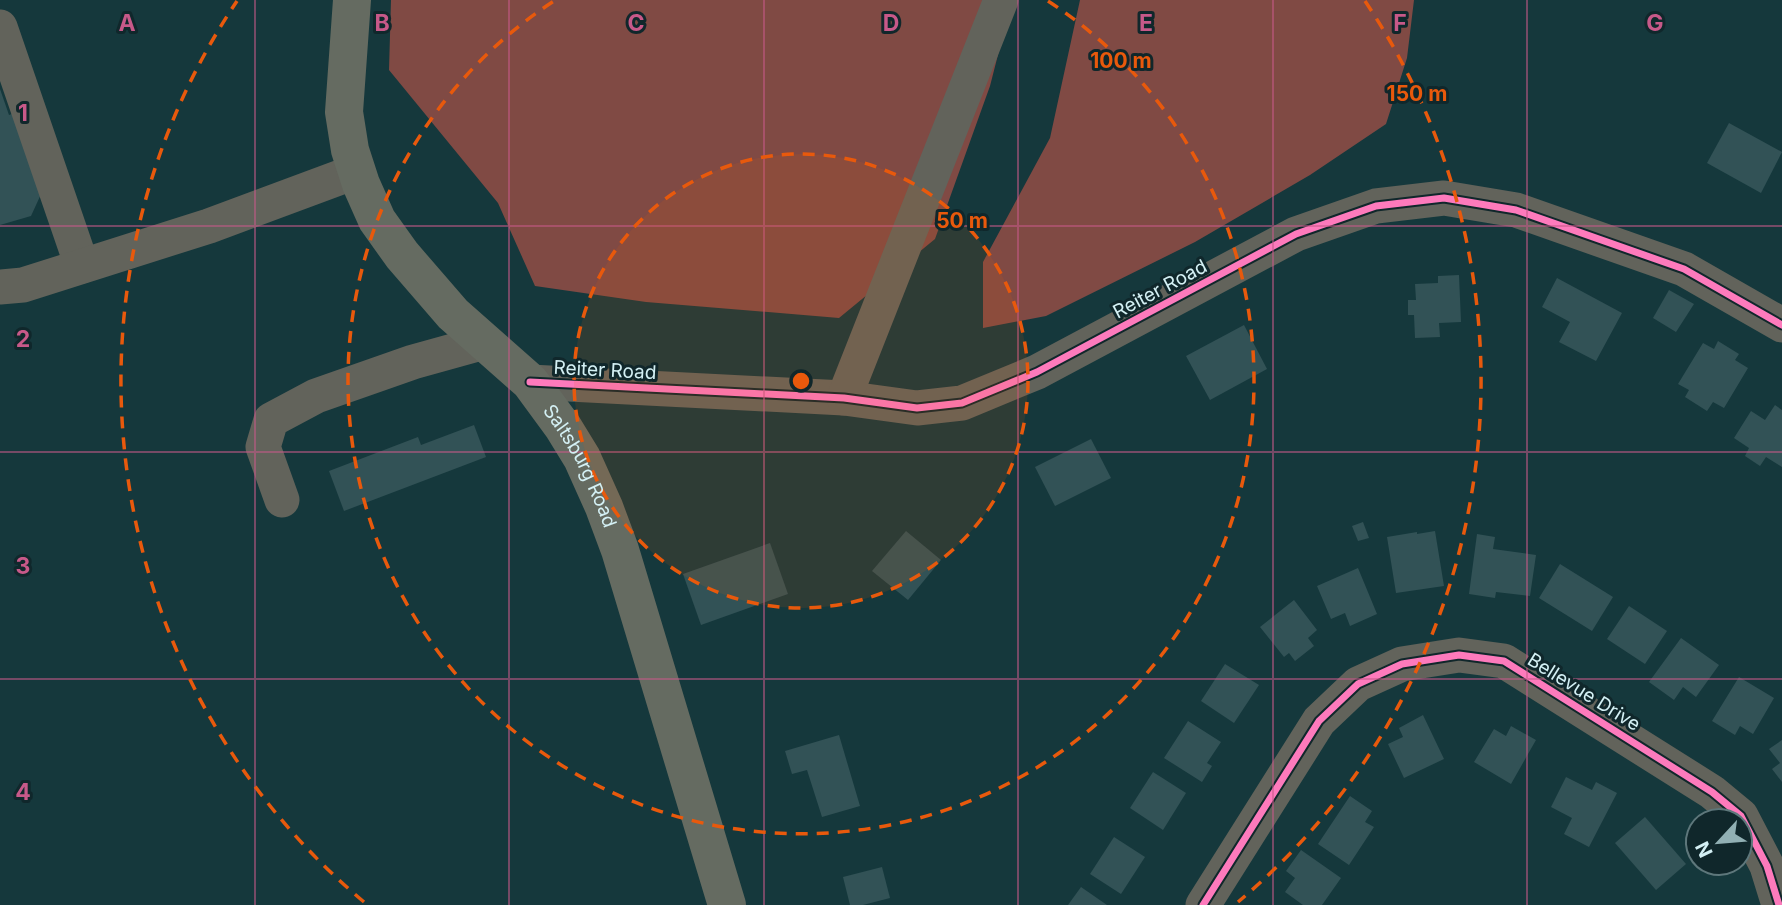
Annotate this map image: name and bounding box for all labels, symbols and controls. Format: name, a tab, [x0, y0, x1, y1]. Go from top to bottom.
text: A	[118, 9, 136, 37]
text: B	[374, 9, 390, 37]
text: C	[627, 9, 645, 37]
text: D	[883, 9, 899, 37]
text: E	[1139, 9, 1153, 37]
text: F	[1393, 9, 1407, 37]
text: G	[1646, 9, 1664, 37]
text: 100 m	[1090, 48, 1152, 73]
text: 150 m	[1387, 81, 1447, 106]
text: 1	[18, 99, 28, 127]
text: 50 m	[936, 208, 988, 233]
street label: Reiter Road	[1109, 255, 1211, 323]
text: 2	[16, 325, 30, 353]
street label: Reiter Road	[553, 356, 657, 384]
centre of rings	[789, 369, 813, 393]
street label: Saltsburg Road	[539, 400, 622, 530]
text: 3	[16, 552, 30, 580]
street label: Bellevue Drive	[1523, 648, 1645, 736]
text: 4	[15, 778, 31, 806]
north arrow	[1684, 807, 1754, 877]
text: N	[1691, 838, 1718, 861]

